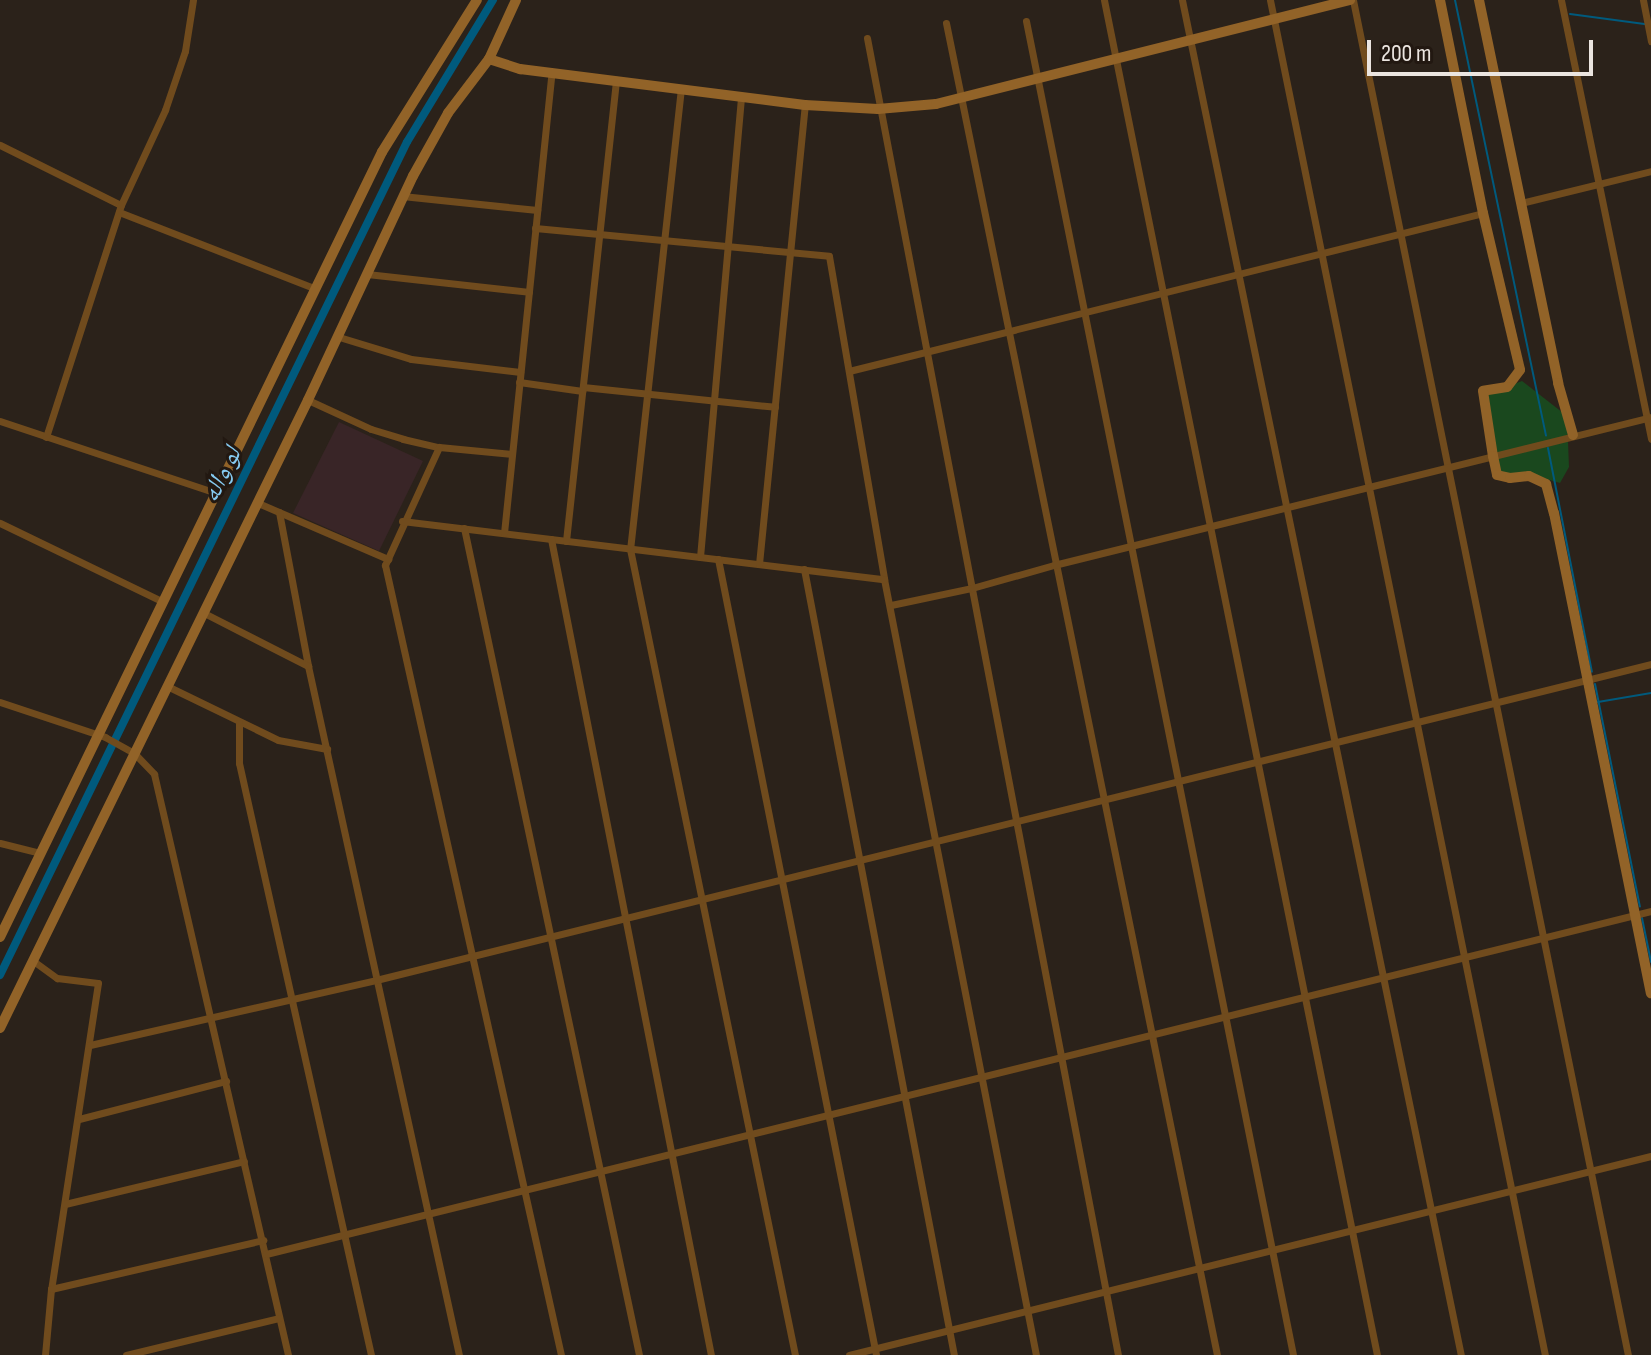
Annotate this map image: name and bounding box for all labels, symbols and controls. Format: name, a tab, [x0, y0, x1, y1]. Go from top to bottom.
scale bar	[1371, 24, 1597, 74]
text: 200 m	[1381, 39, 1432, 68]
water label: لو واله	[195, 442, 249, 508]

